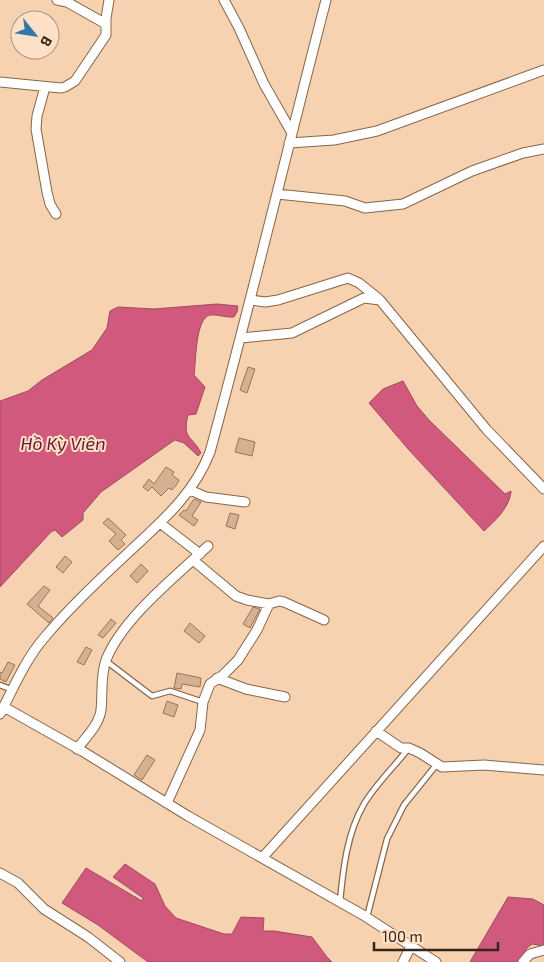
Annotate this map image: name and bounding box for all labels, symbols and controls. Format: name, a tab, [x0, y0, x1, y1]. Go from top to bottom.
north arrow	[10, 10, 60, 60]
text: B	[37, 34, 56, 50]
water label: Hồ Kỳ Viên	[20, 432, 106, 454]
scale bar	[374, 920, 498, 952]
text: 100 m	[382, 927, 423, 945]

